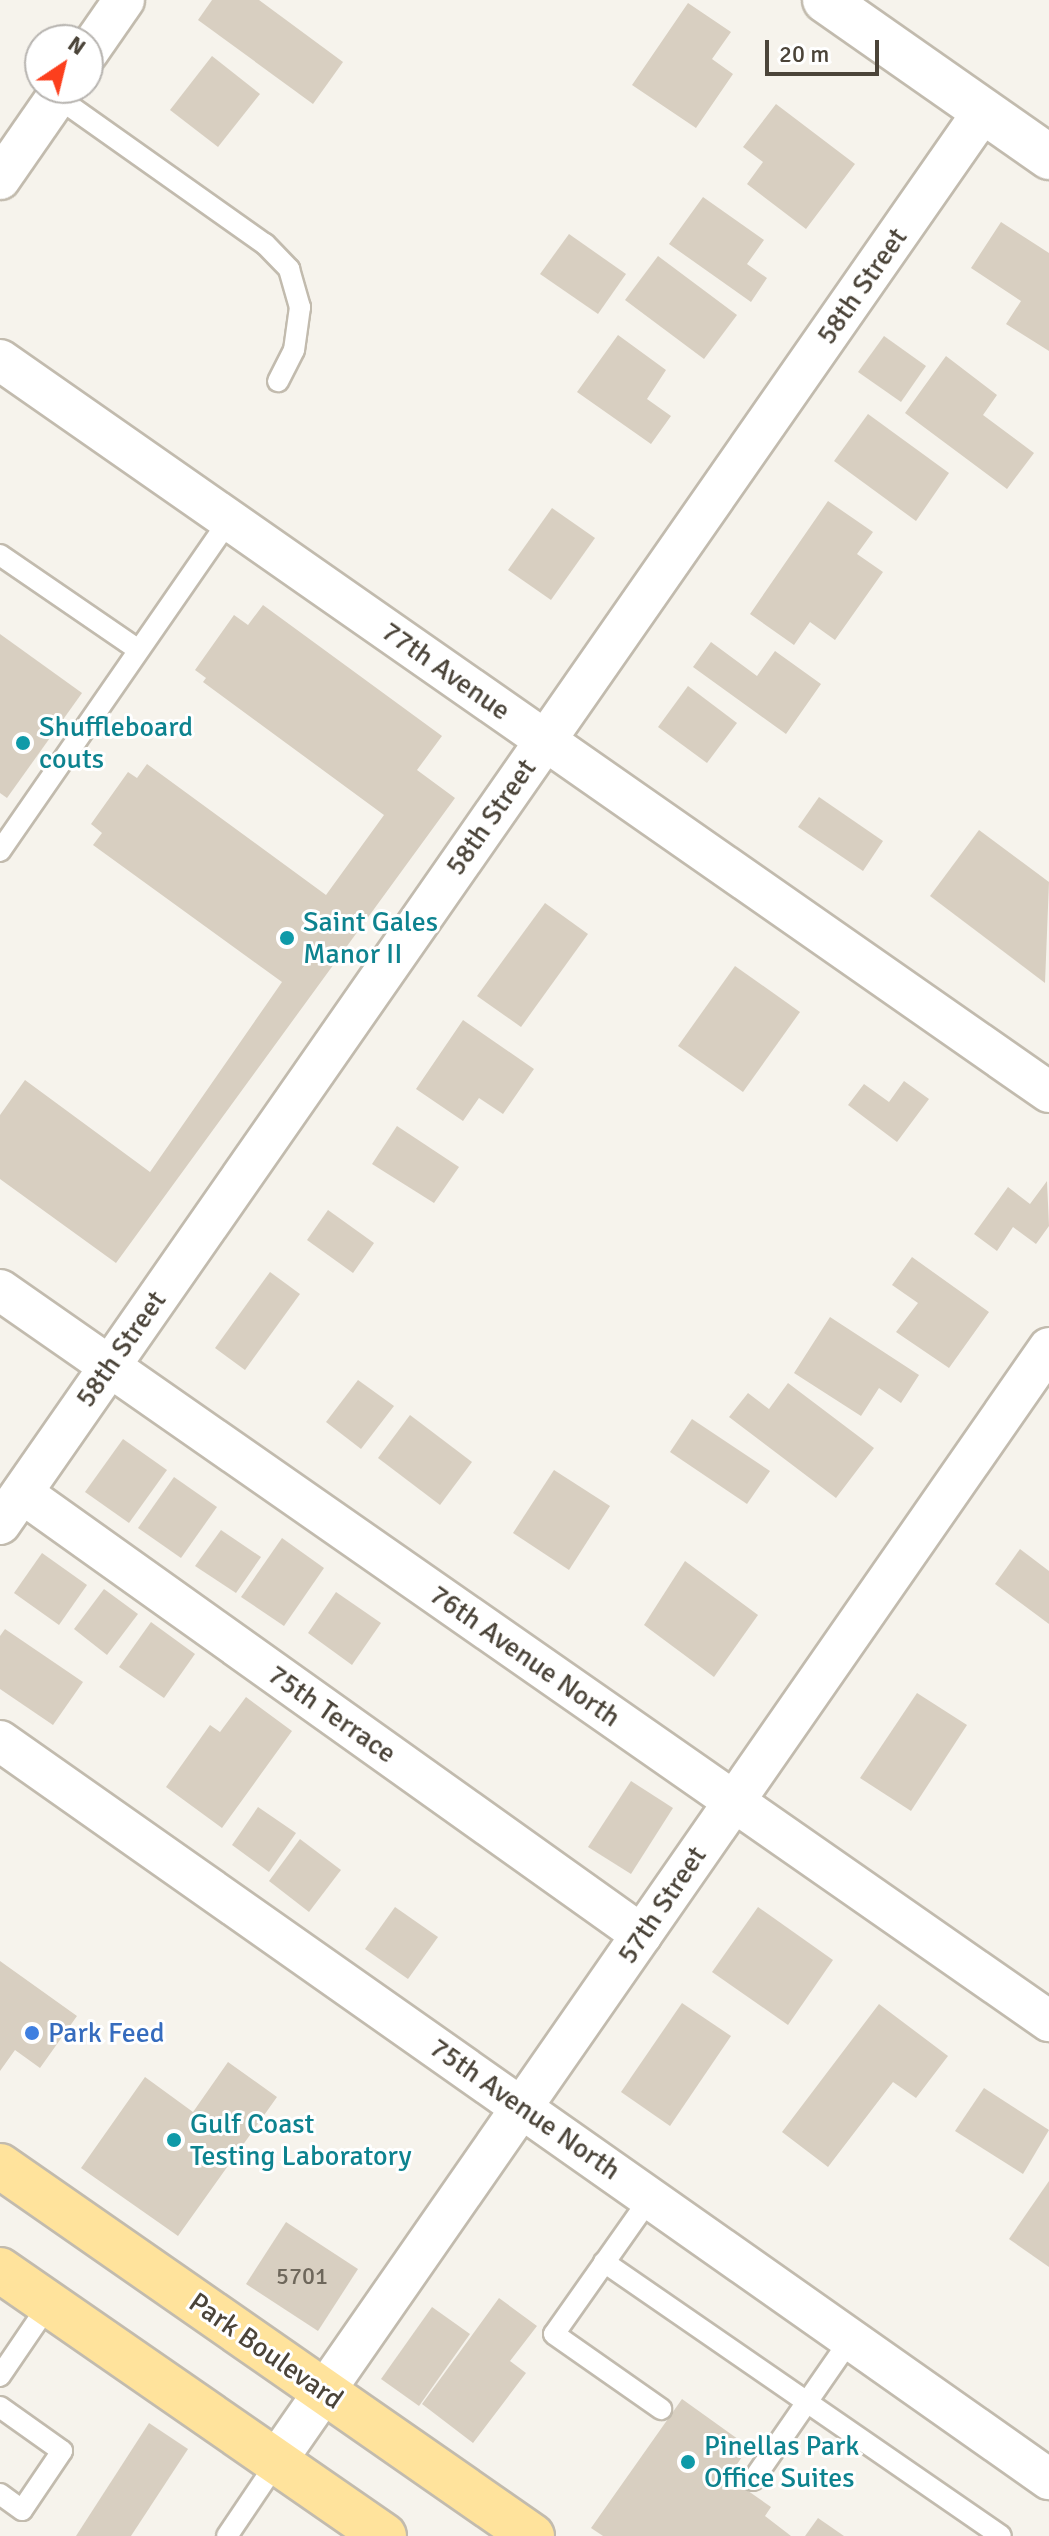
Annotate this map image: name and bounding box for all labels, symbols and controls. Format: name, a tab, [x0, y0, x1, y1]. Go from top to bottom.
north arrow	[24, 24, 104, 104]
scale bar	[769, 24, 883, 74]
text: N	[63, 30, 91, 61]
text: 20 m	[779, 39, 829, 69]
street label: 58th Street	[810, 221, 914, 351]
street label: 77th Avenue	[375, 614, 517, 728]
place label: Shuffleboard couts	[39, 710, 193, 776]
marker: Shuffleboard couts	[14, 734, 32, 752]
street label: 58th Street	[439, 752, 543, 882]
place label: Saint Gales Manor II	[303, 905, 438, 971]
marker: Saint Gales Manor II	[278, 929, 296, 947]
street label: 58th Street	[69, 1284, 173, 1414]
street label: 76th Avenue North	[423, 1578, 627, 1734]
street label: 75th Terrace	[262, 1658, 402, 1770]
street label: 57th Street	[610, 1840, 714, 1970]
place label: Park Feed	[48, 2016, 165, 2050]
marker: Park Feed	[23, 2024, 41, 2042]
street label: 75th Avenue North	[423, 2031, 627, 2187]
place label: Gulf Coast Testing Laboratory	[190, 2107, 412, 2173]
marker: Gulf Coast Testing Laboratory	[165, 2131, 183, 2149]
house number: 5701	[276, 2263, 328, 2291]
street label: Park Boulevard	[183, 2286, 349, 2416]
place label: Pinellas Park Office Suites	[704, 2429, 859, 2495]
marker: Pinellas Park Office Suites	[679, 2453, 697, 2471]

